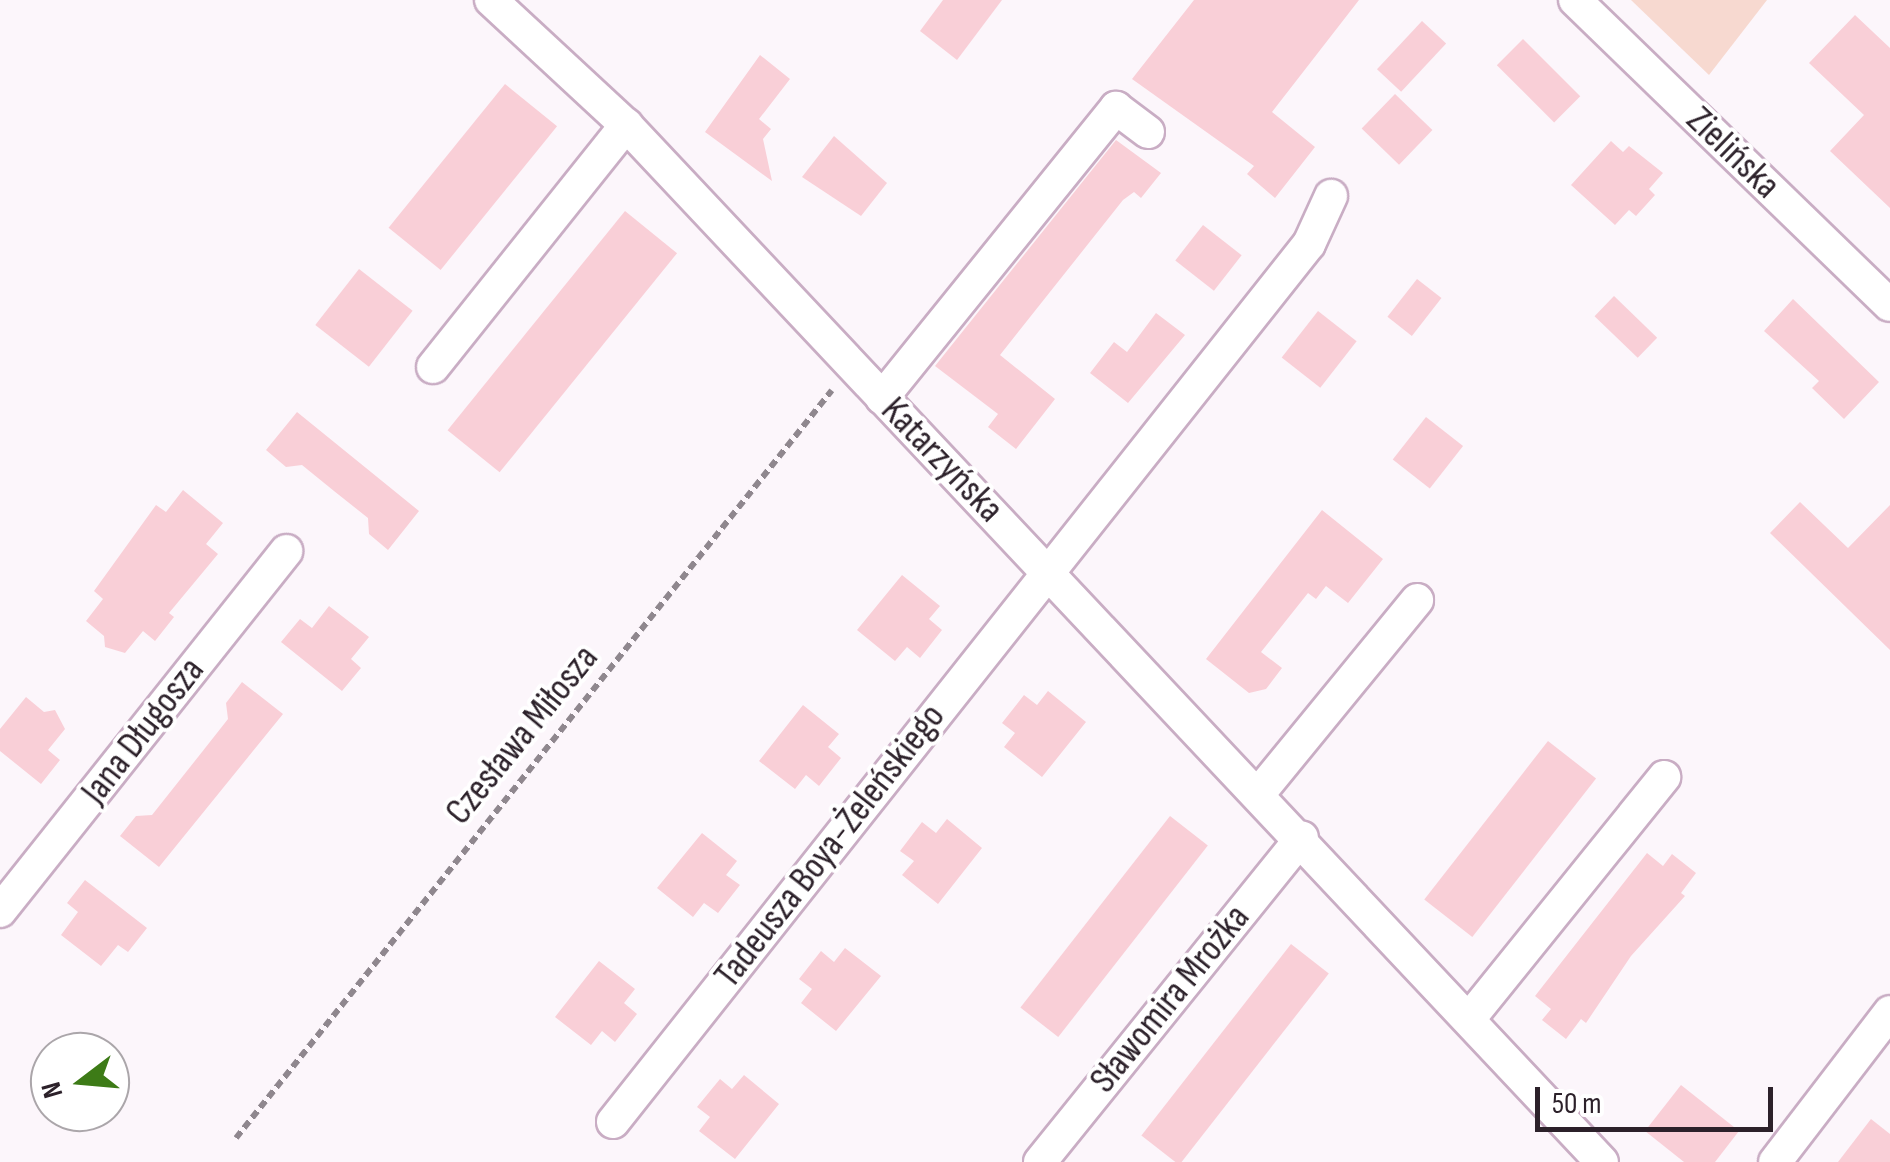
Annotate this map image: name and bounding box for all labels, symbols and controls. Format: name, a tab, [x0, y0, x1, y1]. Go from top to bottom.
street label: Zielińska	[1677, 98, 1789, 208]
street label: Katarzyńska	[871, 388, 1013, 532]
street label: Czesława Miłosza	[436, 636, 608, 834]
street label: Jana Długosza	[72, 649, 214, 813]
street label: Tadeusza Boya-Żeleńskiego	[705, 695, 955, 997]
street label: Sławomira Mrożka	[1080, 896, 1260, 1102]
north arrow	[30, 1032, 130, 1132]
scale bar	[1540, 1067, 1778, 1129]
text: N	[35, 1078, 71, 1102]
text: 50 m	[1552, 1086, 1601, 1122]

